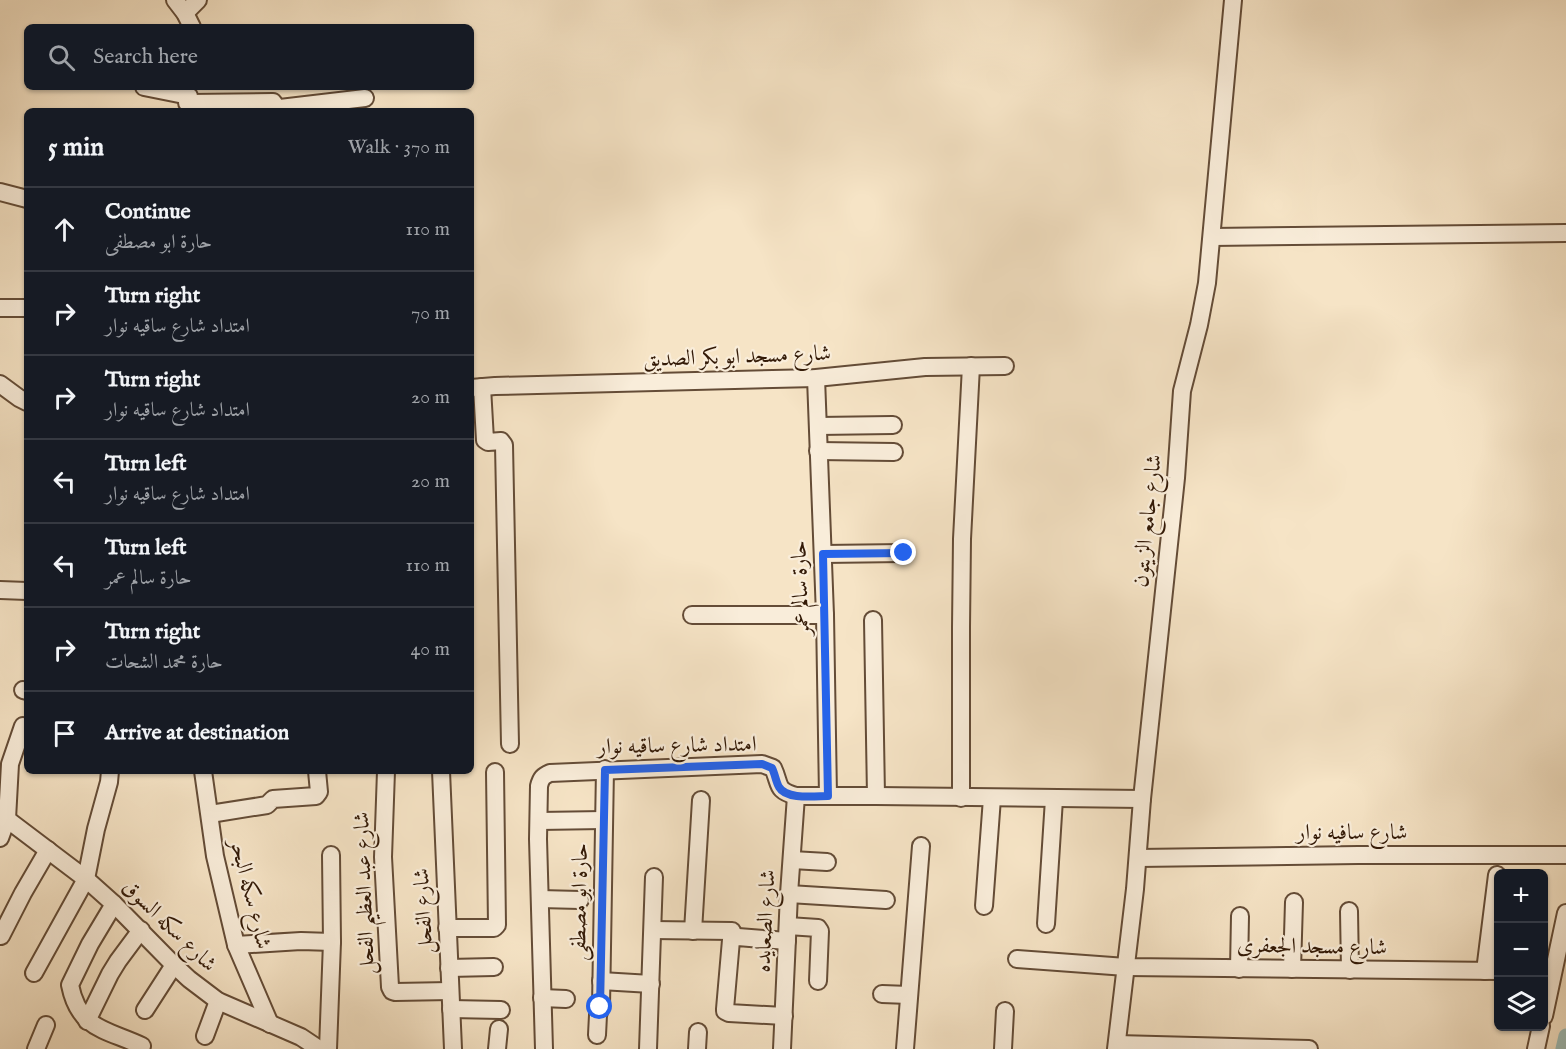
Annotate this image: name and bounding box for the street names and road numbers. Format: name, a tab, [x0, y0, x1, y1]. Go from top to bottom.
street label: شارع مسجد ابو بكر الصديق	[642, 340, 832, 377]
street label: شارع جامع الزيتون	[1127, 453, 1173, 589]
street label: حارة سالم عمر	[785, 540, 821, 638]
street label: امتداد شارع ساقيه نوار	[595, 731, 757, 764]
street label: شارع عبد العظيم الفحل	[348, 811, 388, 975]
street label: شارع سافيه نوار	[1295, 819, 1407, 850]
street label: شارع سكه البحر	[219, 834, 277, 953]
street label: حارة ابو مصطفى	[565, 843, 596, 961]
street label: شارع الفحل	[408, 867, 443, 955]
street label: شارع الصعايده	[749, 869, 786, 973]
street label: شارع سكه السوق	[113, 874, 222, 980]
street label: شارع مسجد الجعفرى	[1237, 932, 1387, 965]

